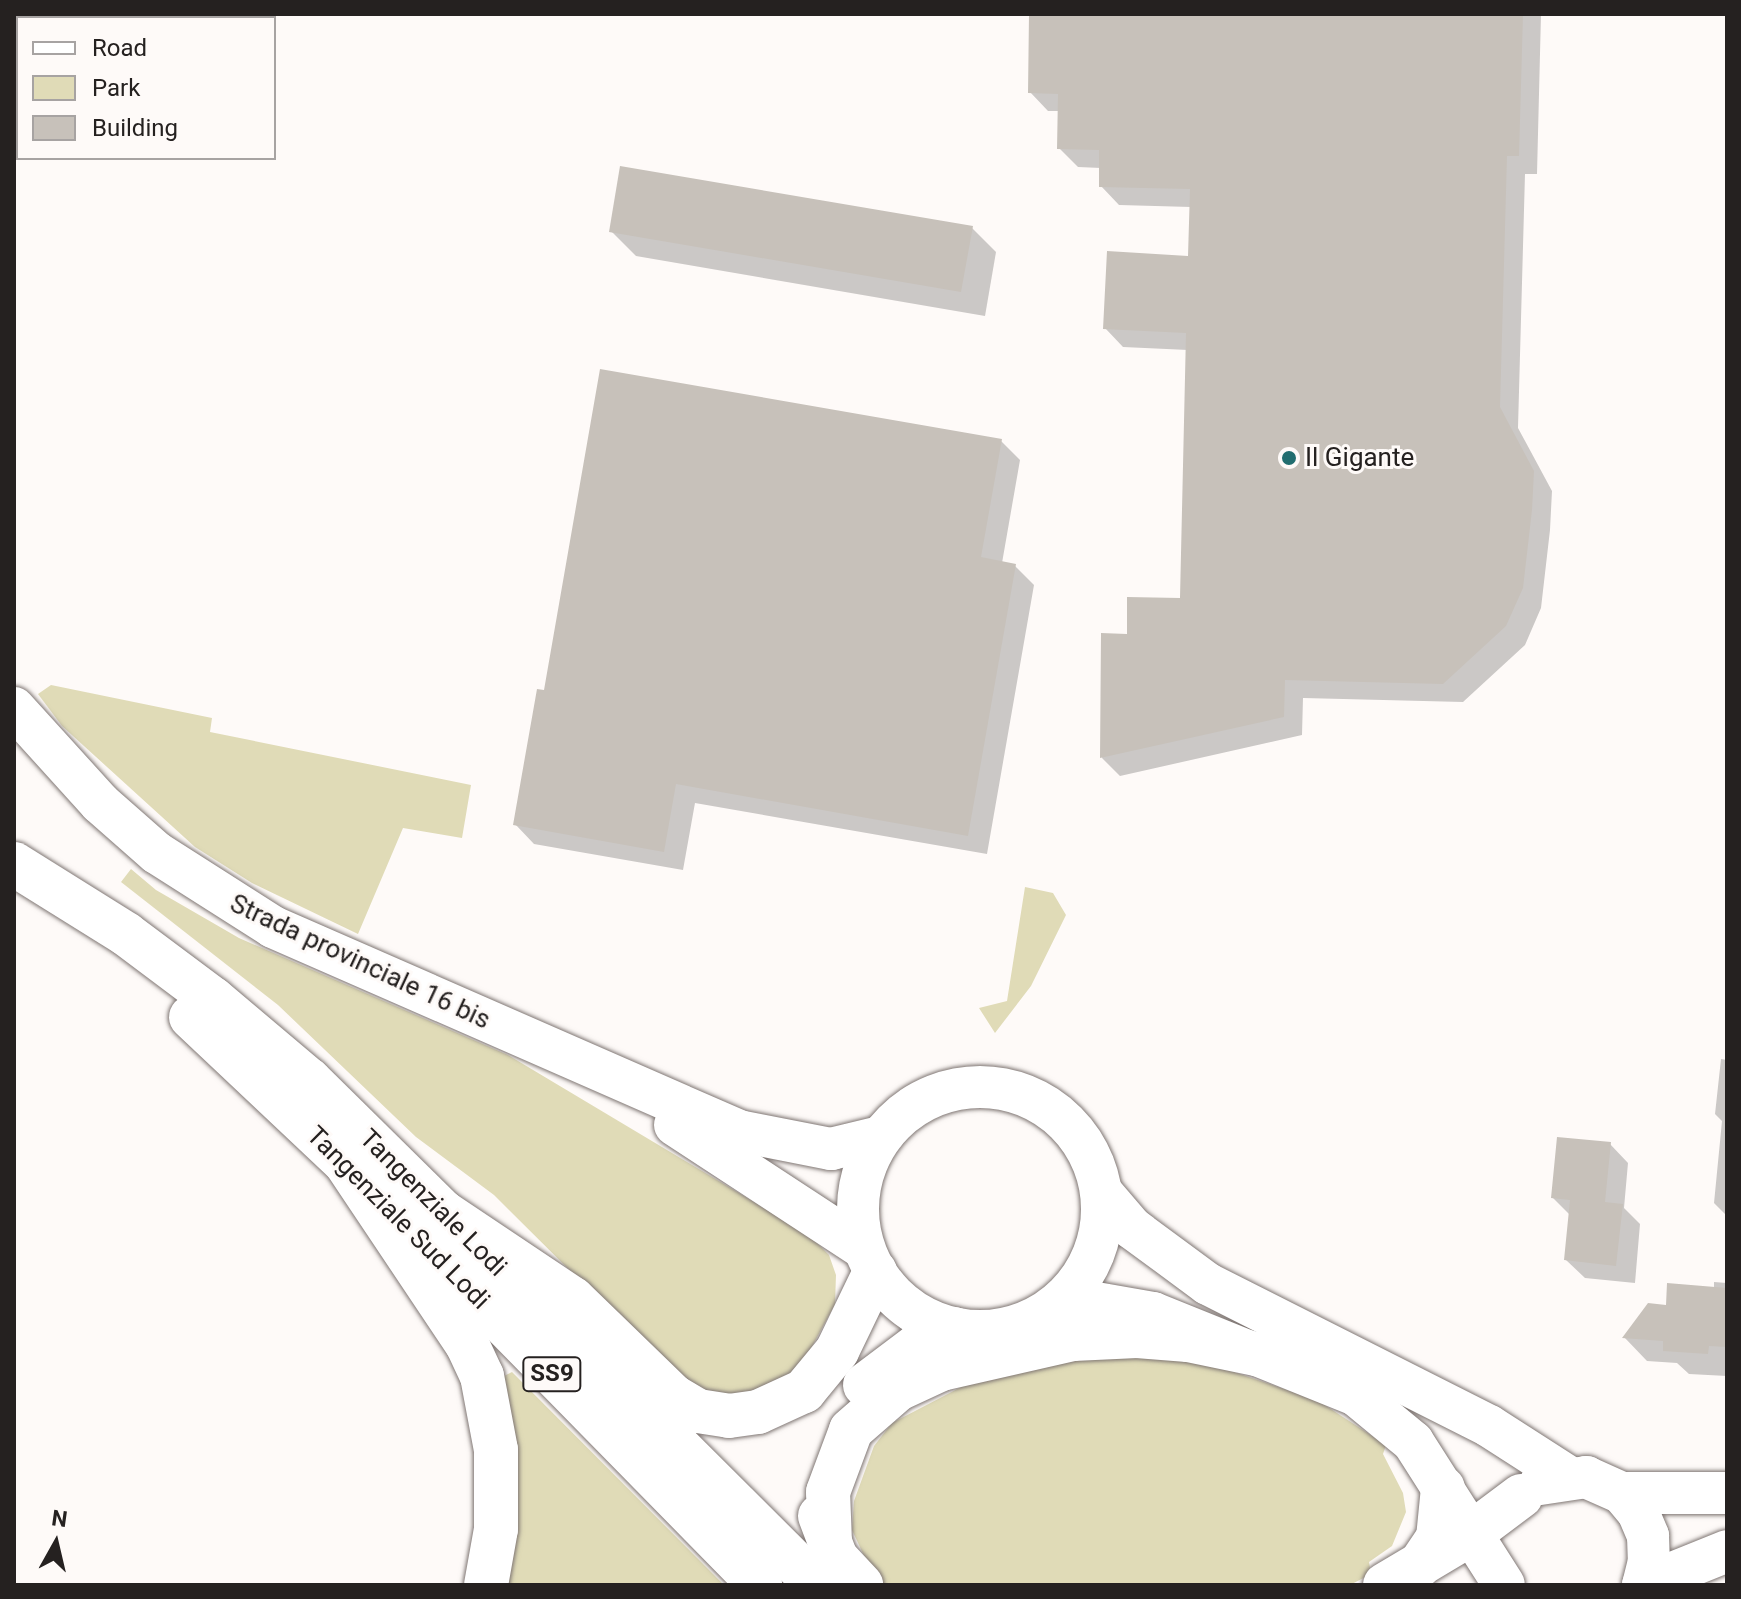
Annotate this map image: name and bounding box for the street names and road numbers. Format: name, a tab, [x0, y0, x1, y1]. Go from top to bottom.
street label: Strada provinciale 16 bis	[225, 888, 495, 1036]
street label: Tangenziale Sud Lodi	[300, 1120, 496, 1316]
street label: Tangenziale Lodi	[353, 1123, 513, 1283]
road number: SS9	[522, 1354, 582, 1394]

